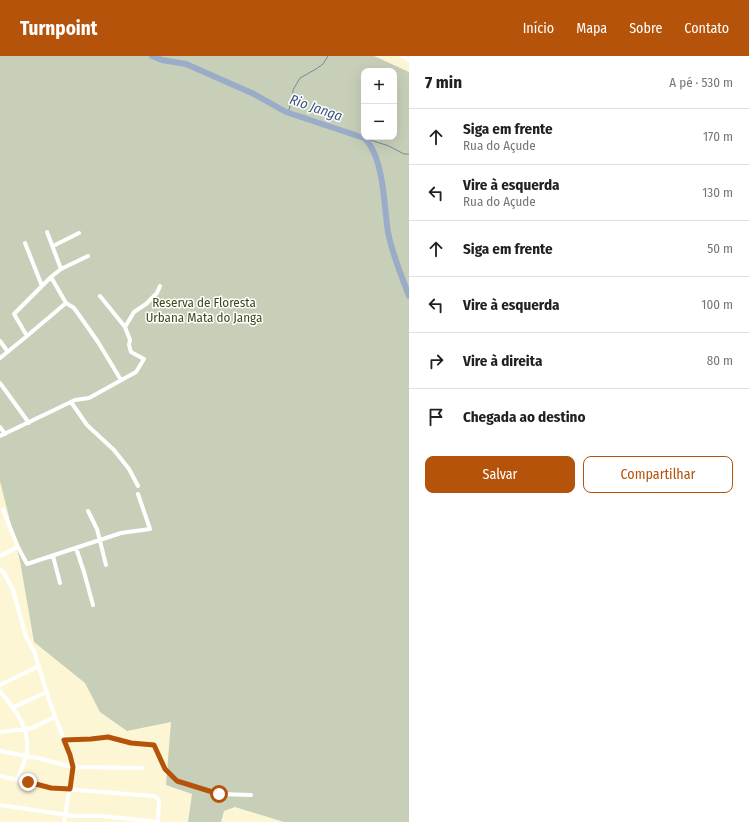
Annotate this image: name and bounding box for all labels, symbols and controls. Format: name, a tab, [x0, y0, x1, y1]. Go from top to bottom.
text: Turnpoint	[20, 17, 97, 40]
text: Início	[523, 20, 554, 37]
text: Mapa	[576, 20, 607, 37]
text: Sobre	[629, 20, 662, 37]
text: Contato	[684, 20, 729, 37]
map controls	[361, 68, 397, 140]
button: +	[361, 68, 397, 104]
text: 7 min	[425, 72, 462, 93]
text: A pé · 530 m	[669, 75, 733, 90]
water label: Rio Janga	[287, 91, 345, 125]
button: −	[361, 104, 397, 140]
text: Siga em frente	[463, 120, 553, 138]
icon: ahead	[425, 126, 447, 148]
text: 170 m	[703, 129, 733, 144]
text: Rua do Açude	[463, 138, 536, 153]
text: Vire à esquerda	[463, 176, 560, 194]
icon: left	[425, 182, 447, 204]
text: 130 m	[702, 185, 733, 200]
text: Rua do Açude	[463, 194, 536, 209]
icon: ahead	[425, 238, 447, 260]
text: Siga em frente	[463, 240, 553, 258]
text: 50 m	[707, 241, 733, 256]
icon: left	[425, 294, 447, 316]
park label: Reserva de Floresta Urbana Mata do Janga	[146, 295, 262, 325]
text: Vire à esquerda	[463, 296, 560, 314]
text: 100 m	[701, 297, 733, 312]
icon: right	[425, 350, 447, 372]
text: Vire à direita	[463, 352, 542, 370]
text: 80 m	[707, 353, 733, 368]
icon: arrive	[425, 406, 447, 428]
text: Chegada ao destino	[463, 408, 585, 426]
button: Salvar	[425, 456, 575, 493]
button: Compartilhar	[583, 456, 733, 493]
route end	[19, 773, 37, 791]
route start	[210, 785, 228, 803]

